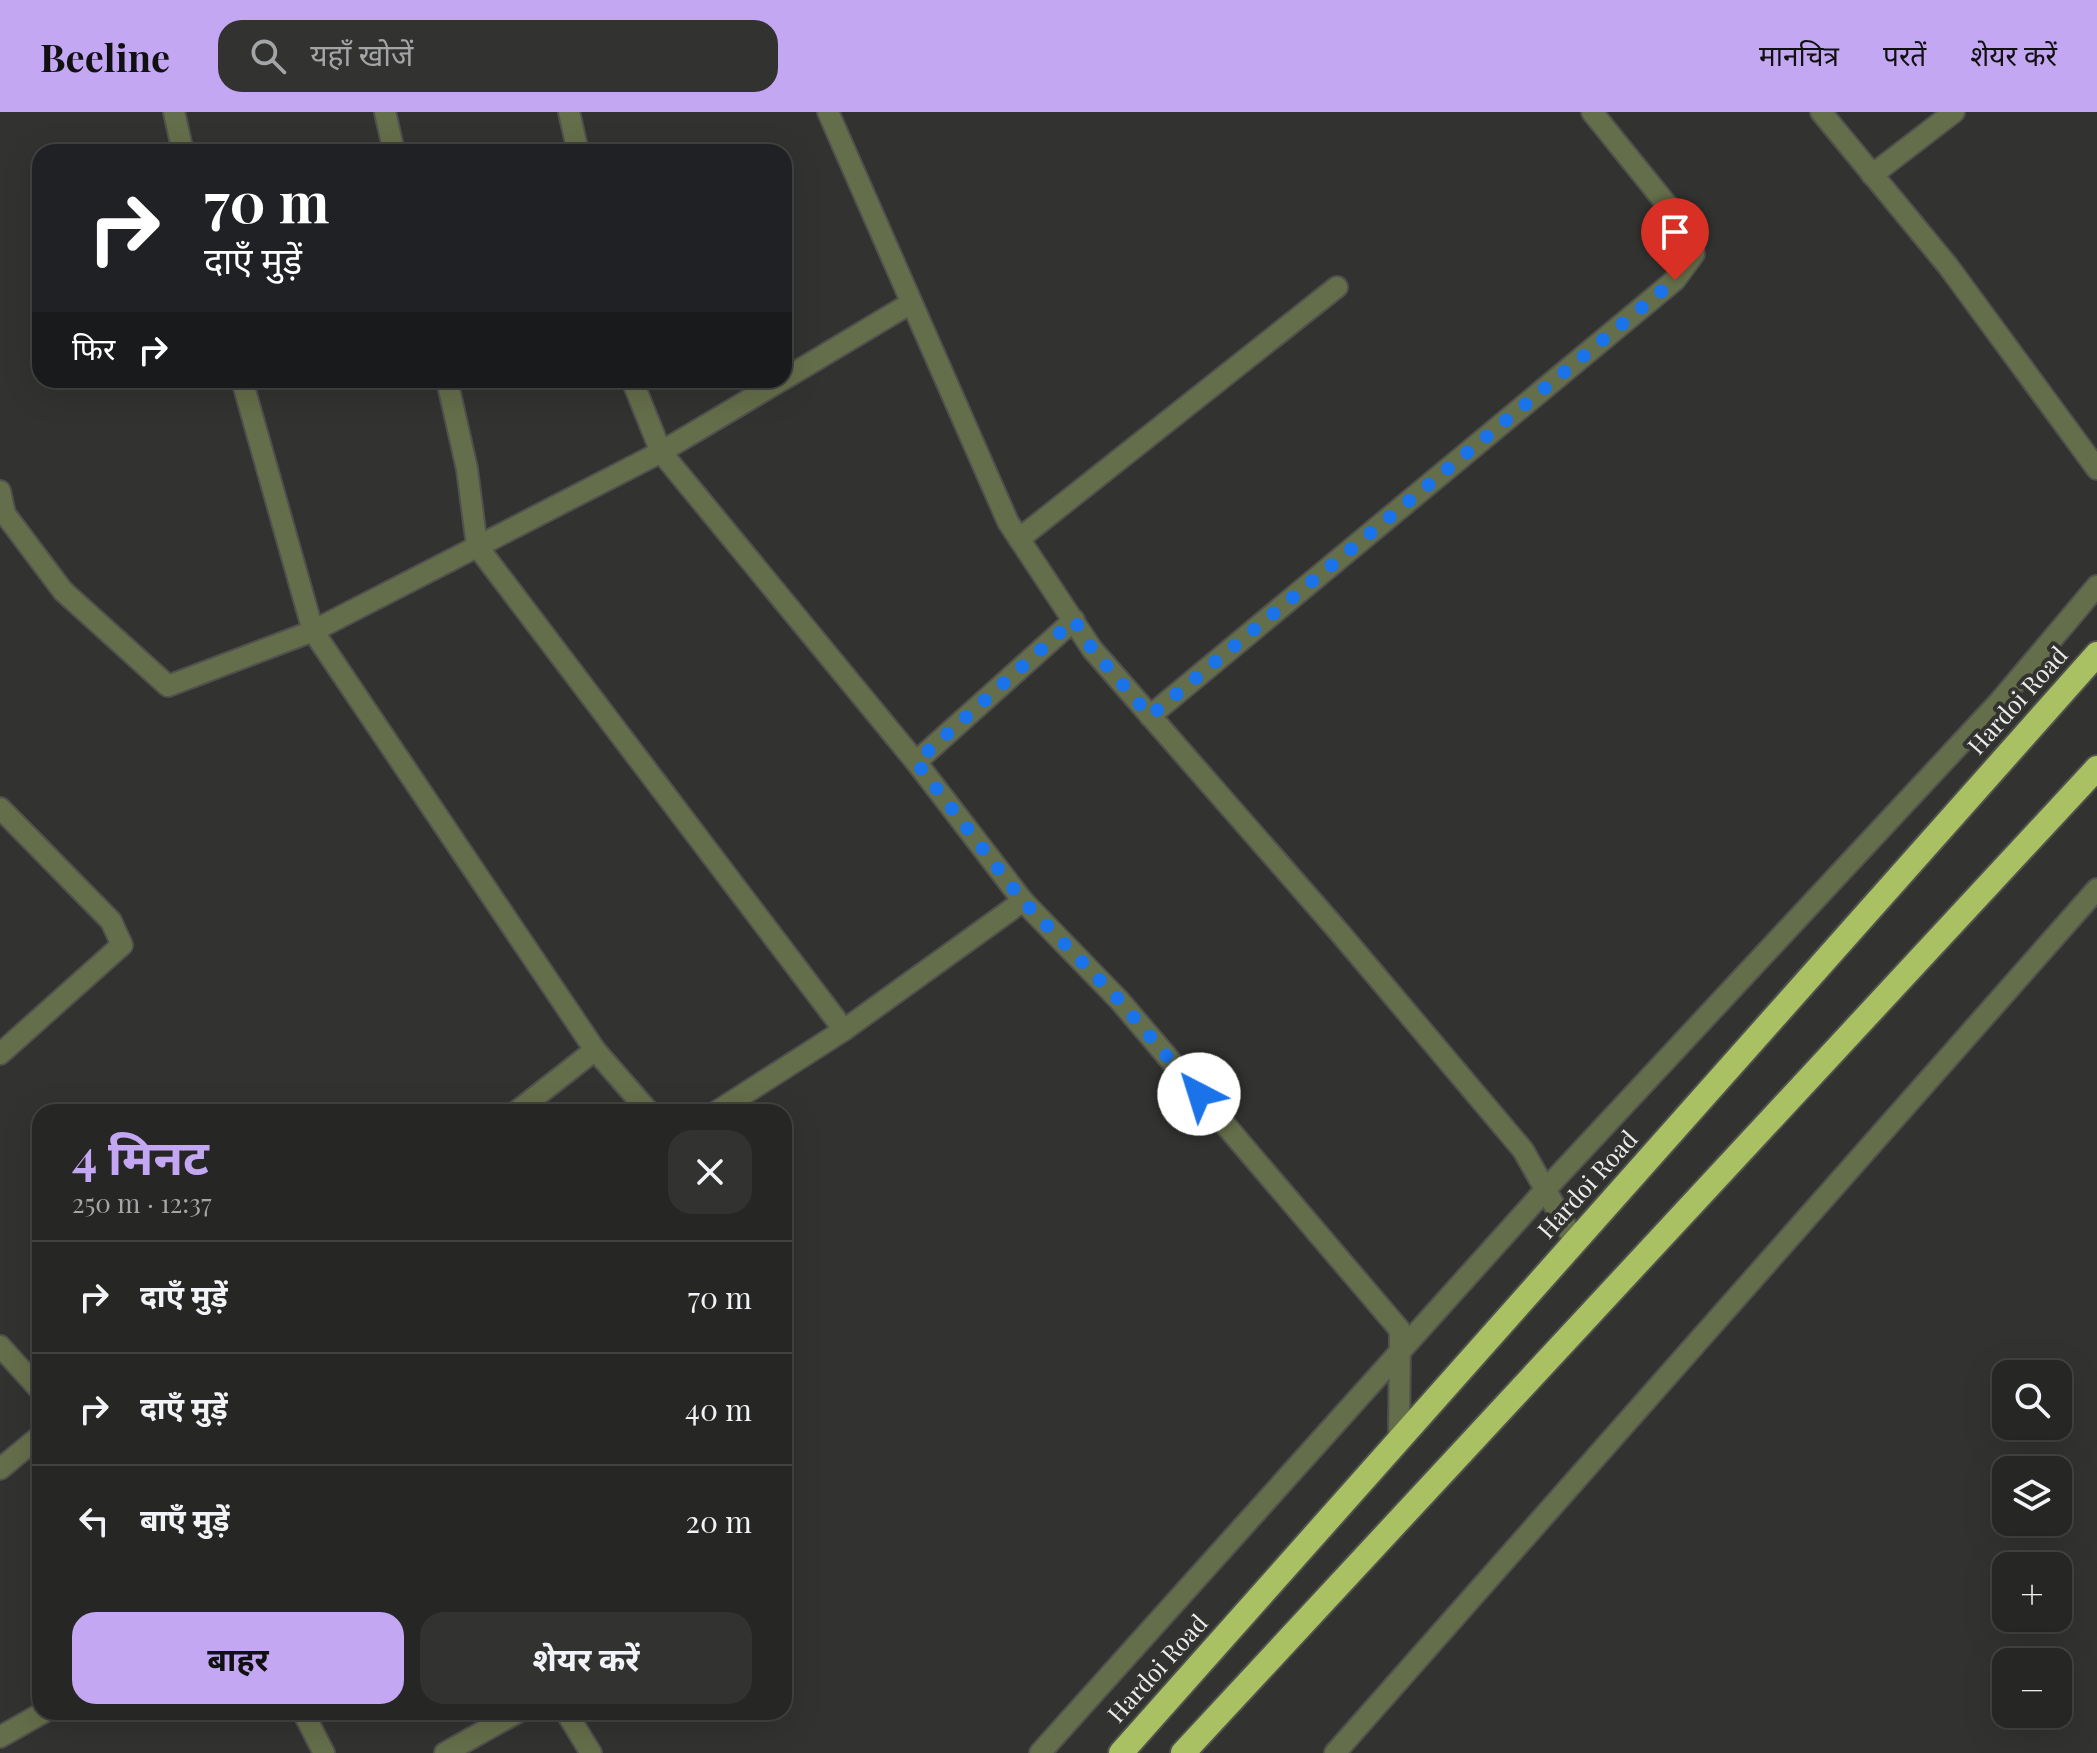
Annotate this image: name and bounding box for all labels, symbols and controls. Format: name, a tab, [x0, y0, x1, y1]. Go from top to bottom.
search box	[218, 20, 778, 92]
text: Beeline	[40, 31, 170, 82]
icon: search	[246, 34, 290, 78]
text: यहाँ खोजें	[310, 34, 413, 74]
text: मानचित्र	[1759, 36, 1839, 73]
text: परतें	[1883, 36, 1926, 73]
text: शेयर करें	[1970, 36, 2057, 73]
text: 70 m	[204, 163, 329, 238]
icon: right	[72, 176, 176, 280]
pin	[1641, 198, 1709, 280]
icon: arrive	[1653, 210, 1697, 254]
text: दाएँ मुड़ें	[204, 235, 302, 283]
text: फिर	[72, 328, 115, 368]
icon: right	[131, 328, 175, 372]
street label: Hardoi Road	[1959, 639, 2074, 760]
position arrow	[1157, 1052, 1241, 1136]
text: 4 मिनट	[72, 1123, 209, 1187]
street label: Hardoi Road	[1529, 1123, 1644, 1244]
button: close	[668, 1130, 752, 1214]
text: 250 m · 12:37	[72, 1185, 212, 1220]
icon: right	[72, 1275, 116, 1319]
text: दाएँ मुड़ें	[140, 1275, 228, 1315]
text: 70 m	[688, 1277, 752, 1317]
map controls	[1992, 1360, 2072, 1728]
button: search	[1992, 1360, 2072, 1440]
icon: right	[72, 1387, 116, 1431]
text: दाएँ मुड़ें	[140, 1387, 228, 1427]
text: 40 m	[685, 1389, 752, 1429]
button: layers	[1992, 1456, 2072, 1536]
icon: left	[72, 1499, 116, 1543]
text: बाएँ मुड़ें	[140, 1499, 229, 1539]
text: 20 m	[686, 1501, 752, 1541]
button: +	[1992, 1552, 2072, 1632]
street label: Hardoi Road	[1099, 1607, 1214, 1728]
button: बाहर	[72, 1612, 404, 1704]
button: शेयर करें	[420, 1612, 752, 1704]
button: −	[1992, 1648, 2072, 1728]

